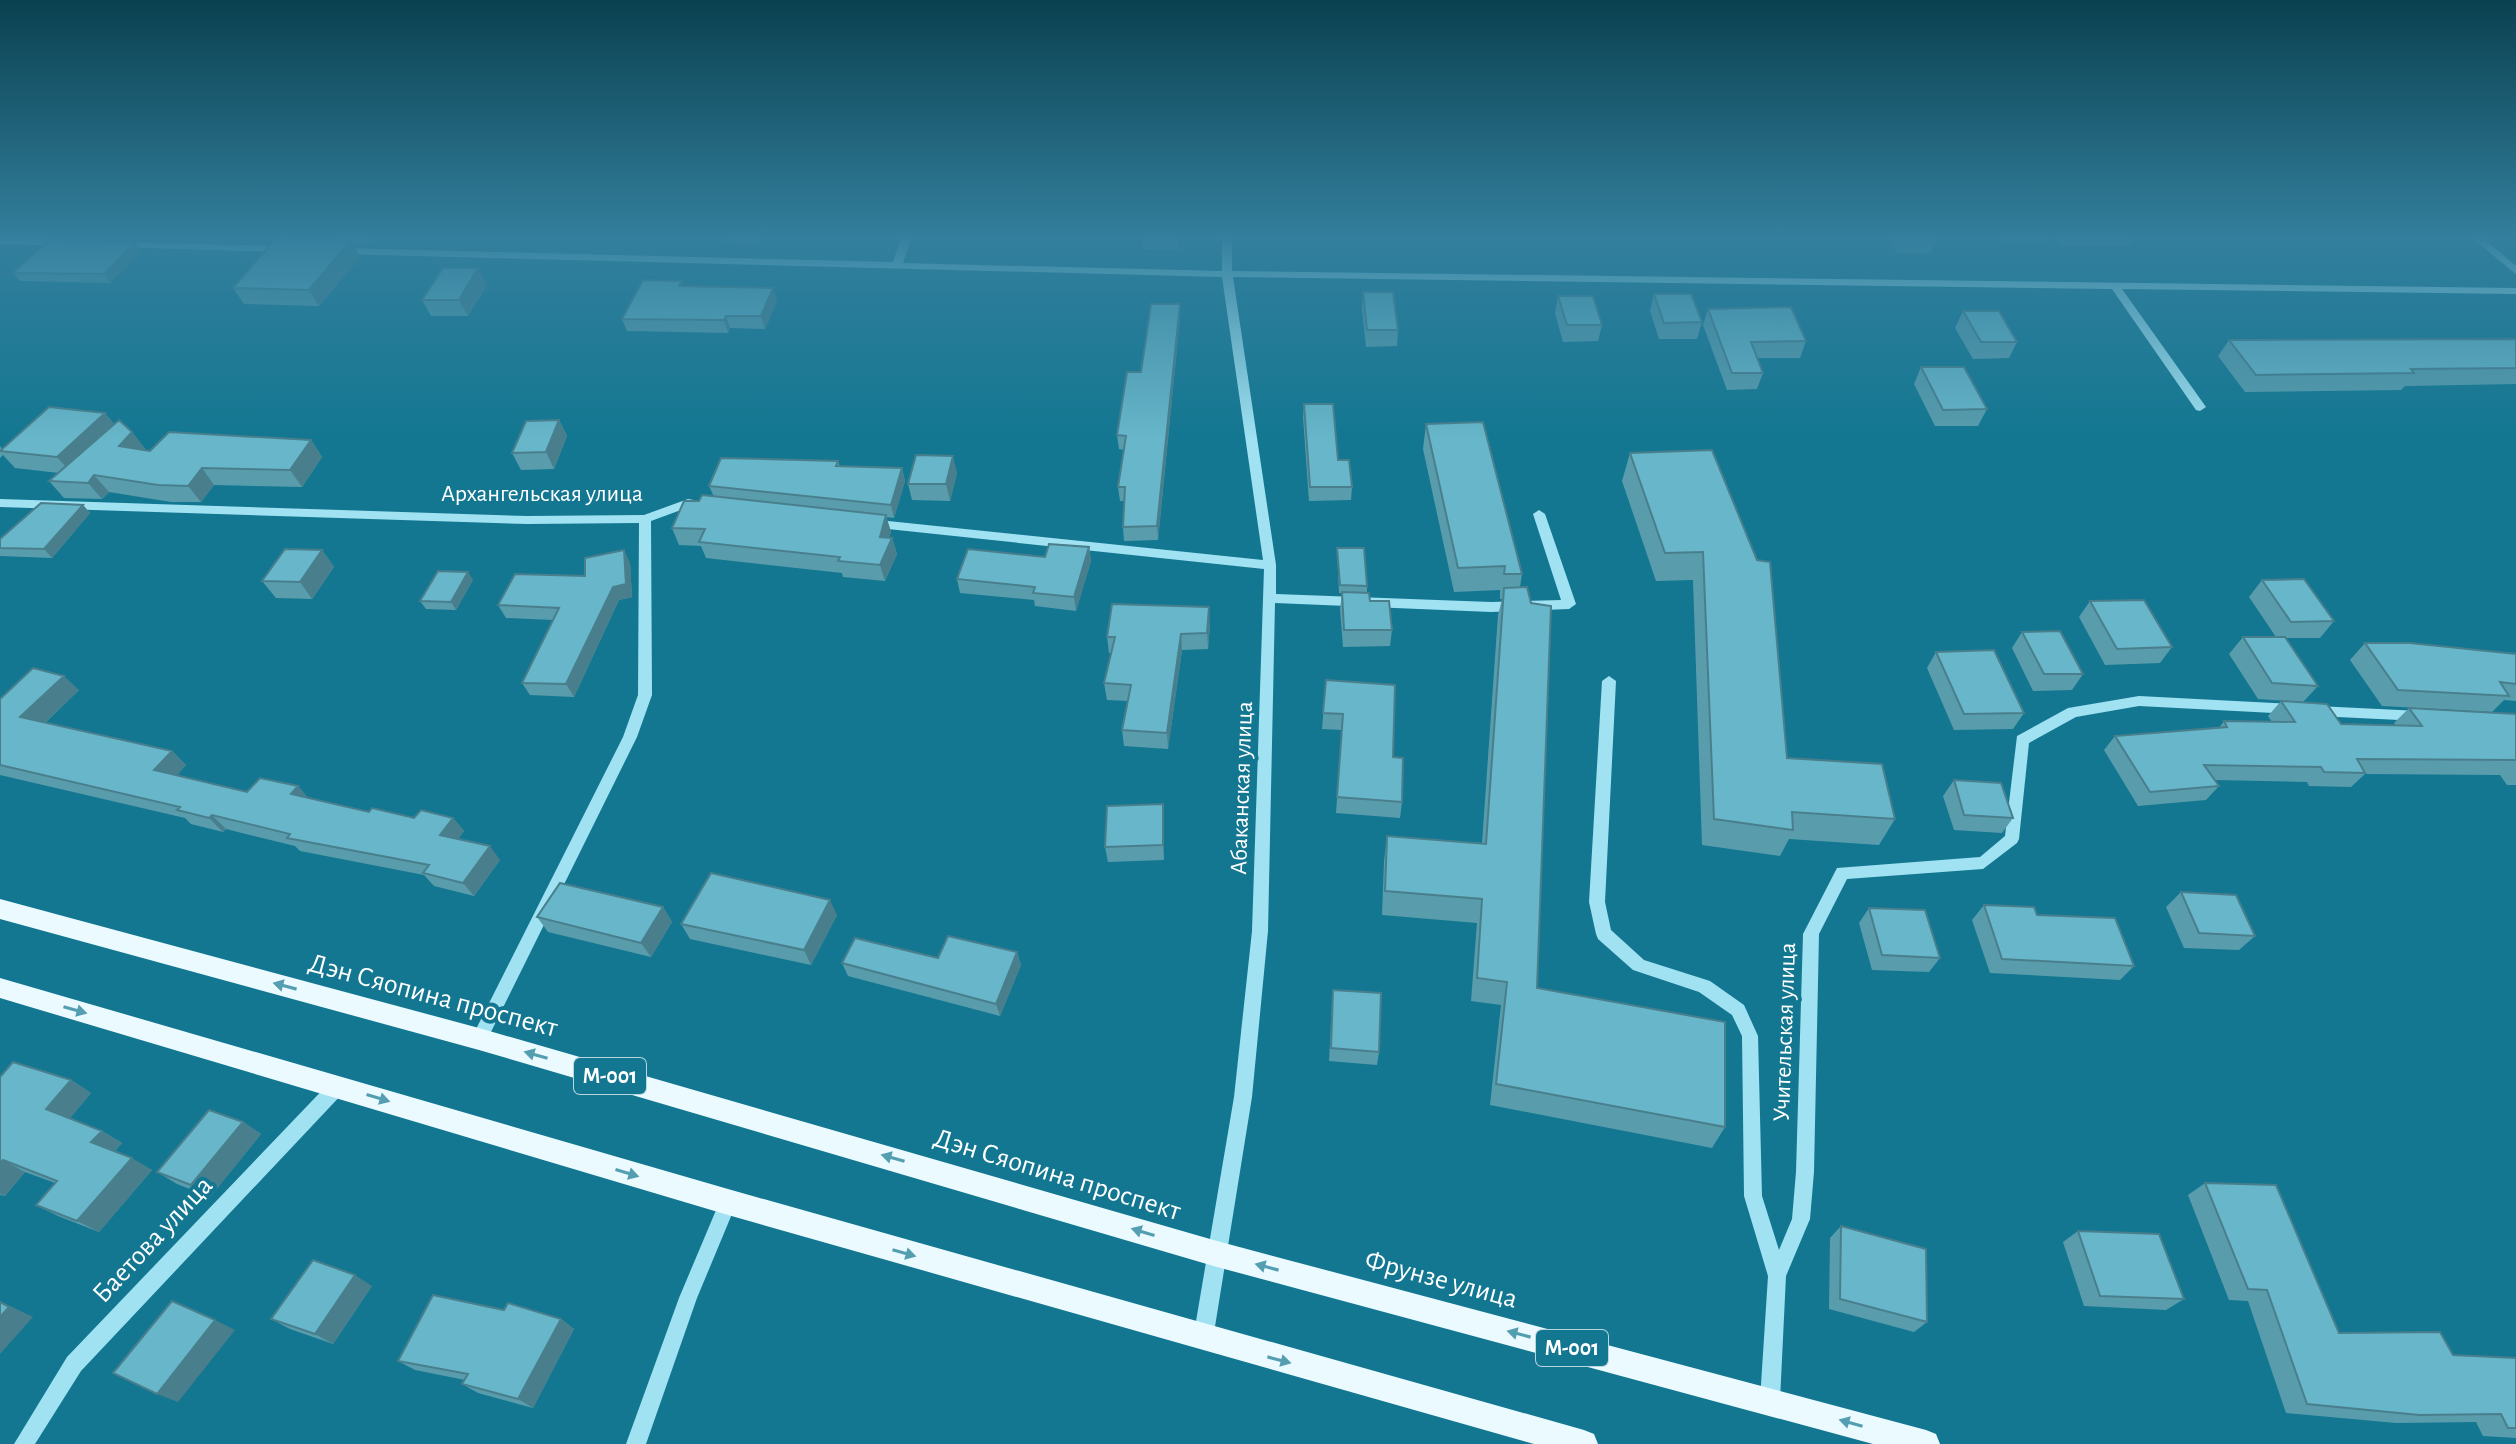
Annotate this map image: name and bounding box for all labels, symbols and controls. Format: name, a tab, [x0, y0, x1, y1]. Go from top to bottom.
street label: Архангельская улица	[441, 482, 643, 506]
street label: Абаканская улица	[1227, 701, 1257, 875]
street label: Учительская улица	[1770, 942, 1800, 1122]
street label: Дэн Сяопина проспект	[306, 949, 561, 1043]
one-way arrow	[273, 979, 297, 992]
one-way arrow	[63, 1004, 87, 1017]
one-way arrow	[523, 1048, 547, 1061]
road number: M-001	[574, 1058, 646, 1094]
one-way arrow	[367, 1092, 391, 1105]
street label: Дэн Сяопина проспект	[930, 1124, 1185, 1226]
one-way arrow	[881, 1151, 906, 1163]
one-way arrow	[616, 1167, 640, 1180]
street label: Баетова улица	[88, 1171, 219, 1309]
one-way arrow	[1130, 1225, 1154, 1238]
street label: Фрунзе улица	[1362, 1246, 1521, 1314]
one-way arrow	[892, 1247, 916, 1260]
one-way arrow	[1255, 1261, 1280, 1273]
one-way arrow	[1506, 1327, 1531, 1339]
road number: M-001	[1536, 1330, 1608, 1366]
one-way arrow	[1266, 1354, 1291, 1366]
one-way arrow	[1838, 1416, 1862, 1429]

